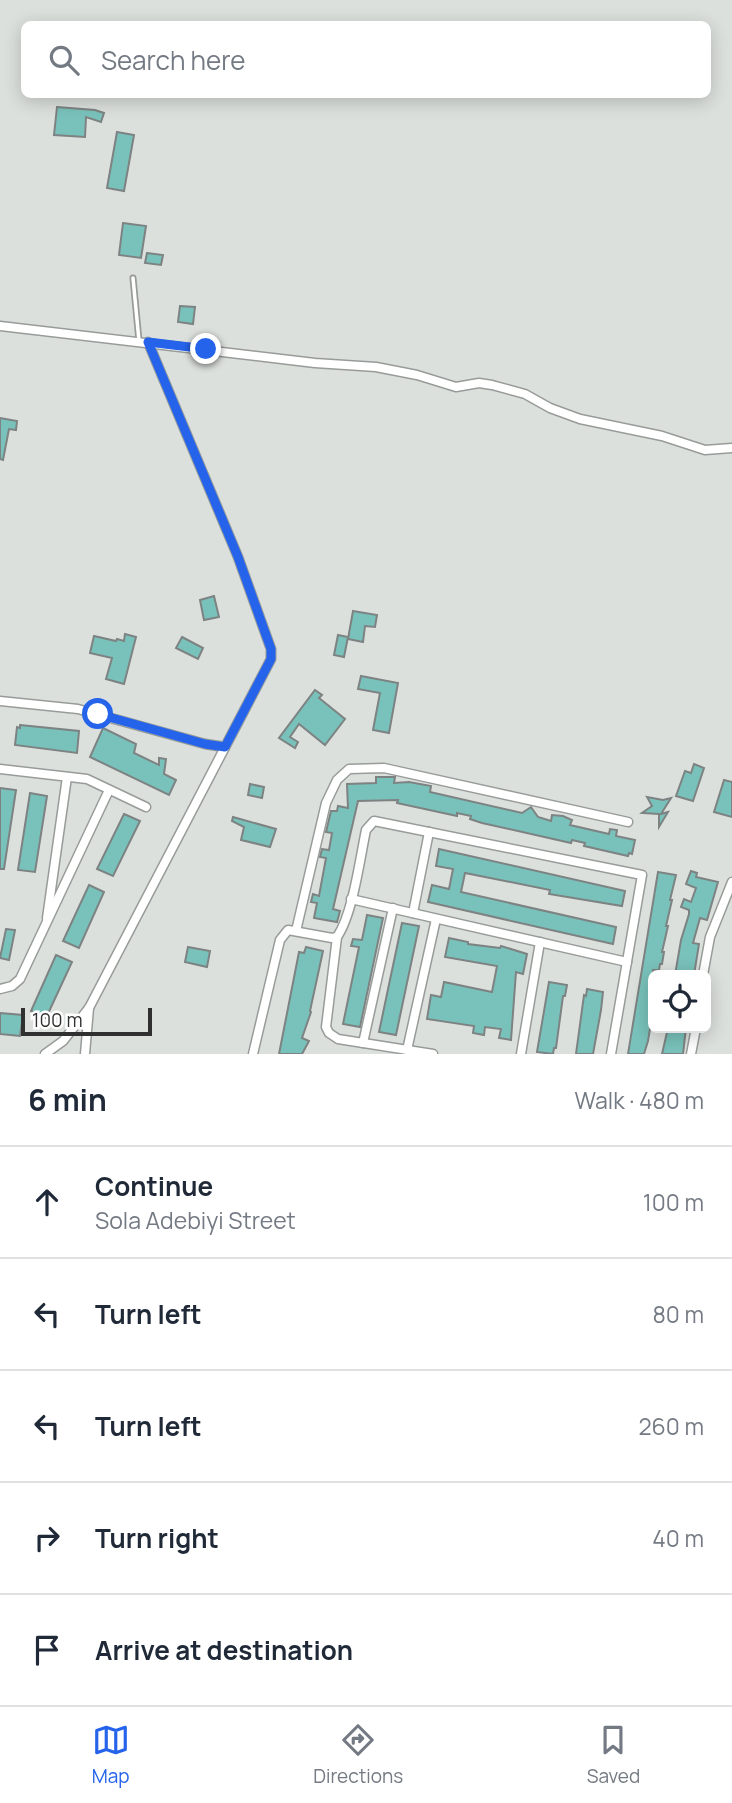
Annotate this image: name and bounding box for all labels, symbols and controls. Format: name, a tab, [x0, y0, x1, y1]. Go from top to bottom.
search box	[21, 21, 711, 98]
icon: search	[45, 41, 83, 79]
text: Search here	[101, 42, 246, 78]
route end	[190, 333, 221, 364]
route start	[82, 698, 113, 729]
map controls	[648, 970, 711, 1033]
button: locate	[648, 970, 711, 1033]
scale bar	[21, 1005, 152, 1037]
text: 100 m	[32, 1007, 83, 1033]
text: 6 min	[28, 1079, 107, 1120]
text: Walk · 480 m	[575, 1084, 704, 1116]
text: Continue	[95, 1168, 213, 1204]
icon: ahead	[28, 1183, 66, 1221]
text: 100 m	[643, 1186, 704, 1218]
text: Sola Adebiyi Street	[95, 1204, 296, 1236]
icon: left	[28, 1295, 66, 1333]
text: Turn left	[95, 1296, 202, 1332]
text: 80 m	[653, 1298, 704, 1330]
icon: left	[28, 1407, 66, 1445]
text: Turn left	[95, 1408, 202, 1444]
text: 260 m	[638, 1410, 704, 1442]
icon: right	[28, 1519, 66, 1557]
text: Turn right	[95, 1520, 219, 1556]
text: 40 m	[652, 1522, 704, 1554]
icon: arrive	[28, 1631, 66, 1669]
text: Arrive at destination	[95, 1632, 353, 1668]
tab: Map	[92, 1721, 130, 1789]
tab: Directions	[313, 1721, 403, 1789]
tab: Saved	[587, 1721, 640, 1789]

